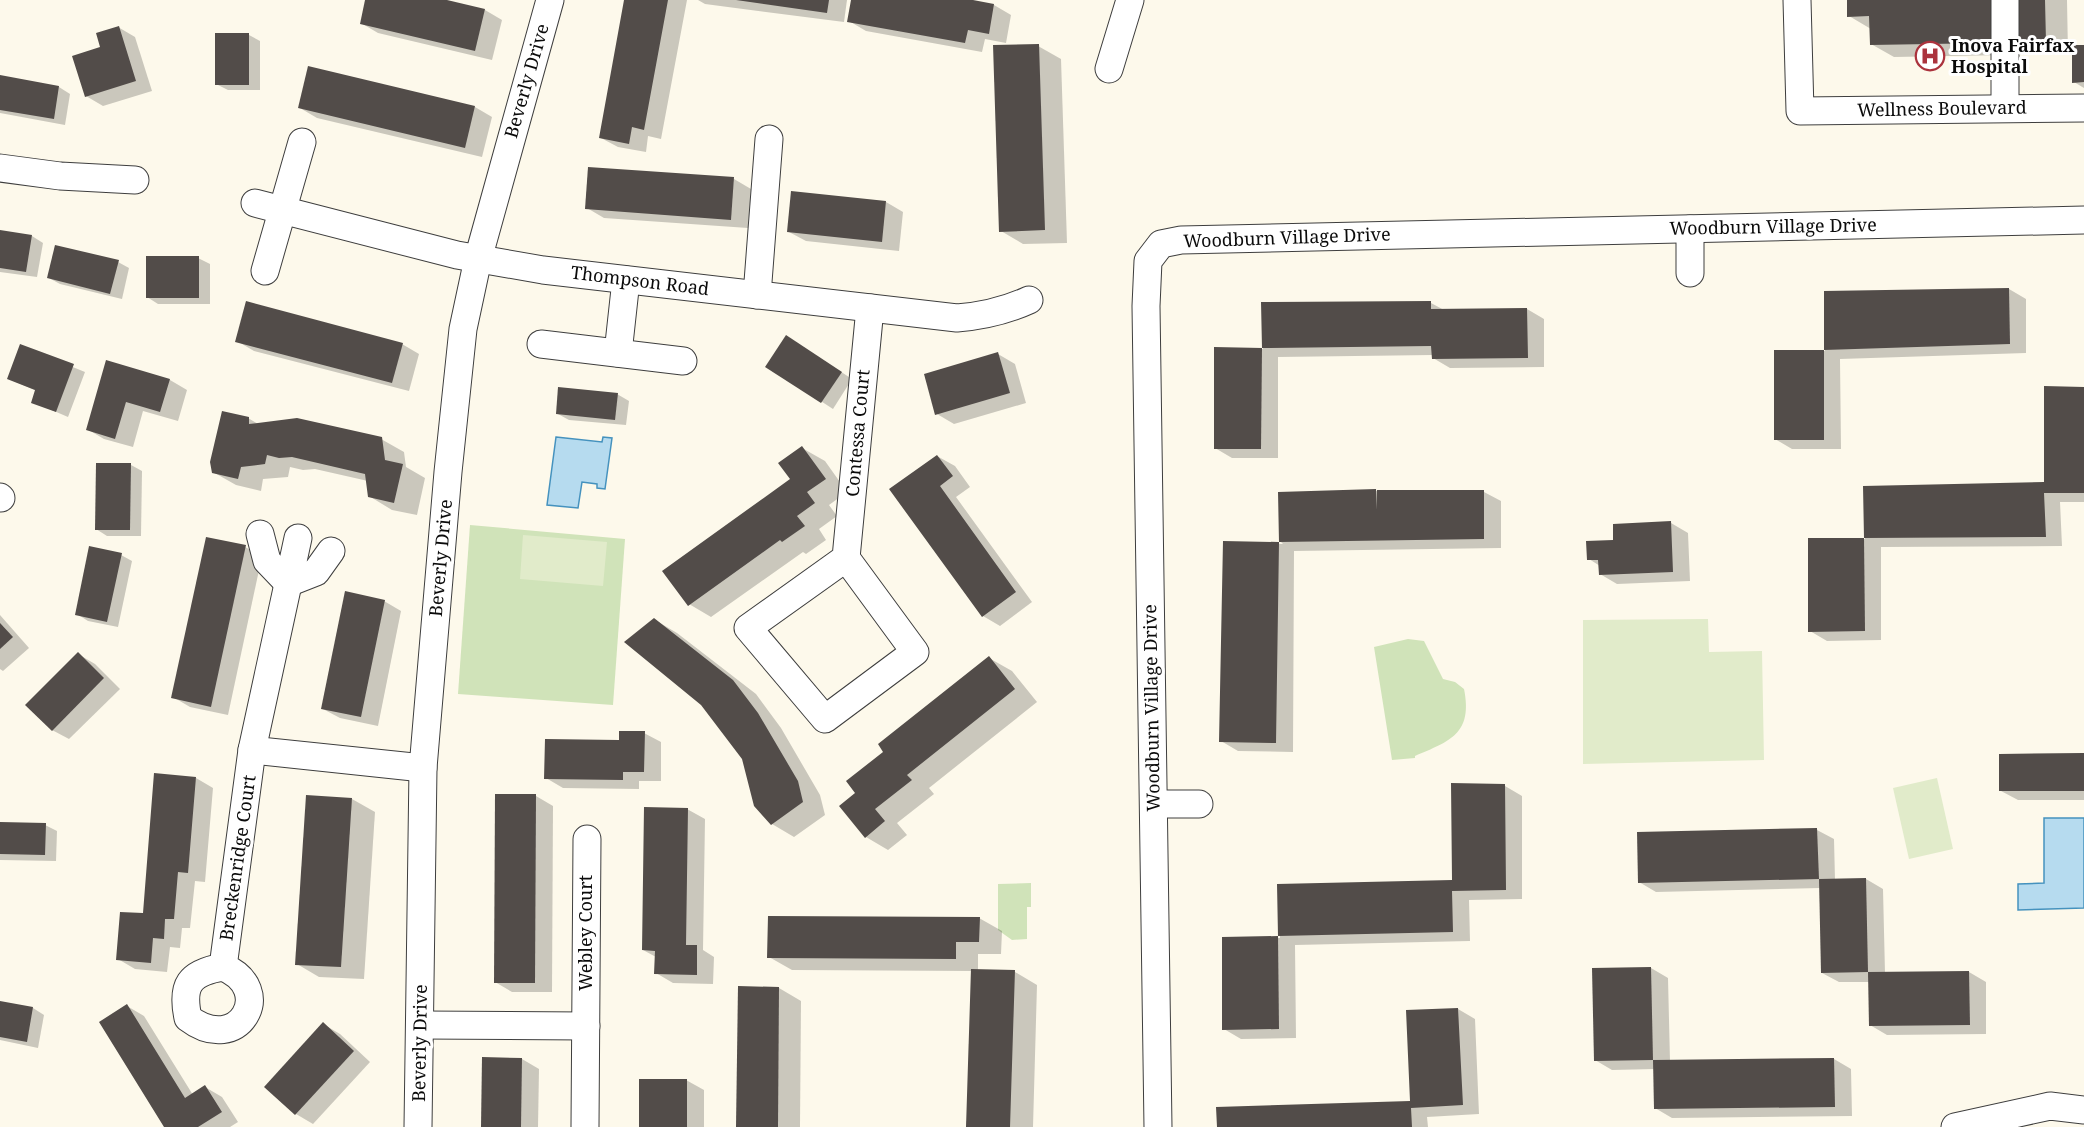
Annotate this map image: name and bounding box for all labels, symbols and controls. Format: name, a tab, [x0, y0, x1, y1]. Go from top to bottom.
street label: Beverly Drive	[498, 21, 554, 141]
place label: Inova Fairfax Hospital	[1951, 33, 2075, 78]
hospital icon: Inova Fairfax Hospital	[1914, 40, 1946, 72]
street label: Wellness Boulevard	[1857, 95, 2027, 121]
street label: Woodburn Village Drive	[1669, 212, 1877, 240]
street label: Woodburn Village Drive	[1183, 221, 1391, 253]
street label: Thompson Road	[570, 260, 711, 300]
street label: Contessa Court	[839, 368, 875, 498]
street label: Beverly Drive	[423, 498, 457, 618]
street label: Woodburn Village Drive	[1137, 604, 1165, 812]
street label: Breckenridge Court	[213, 773, 261, 942]
street label: Webley Court	[573, 875, 597, 991]
street label: Beverly Drive	[406, 984, 432, 1102]

